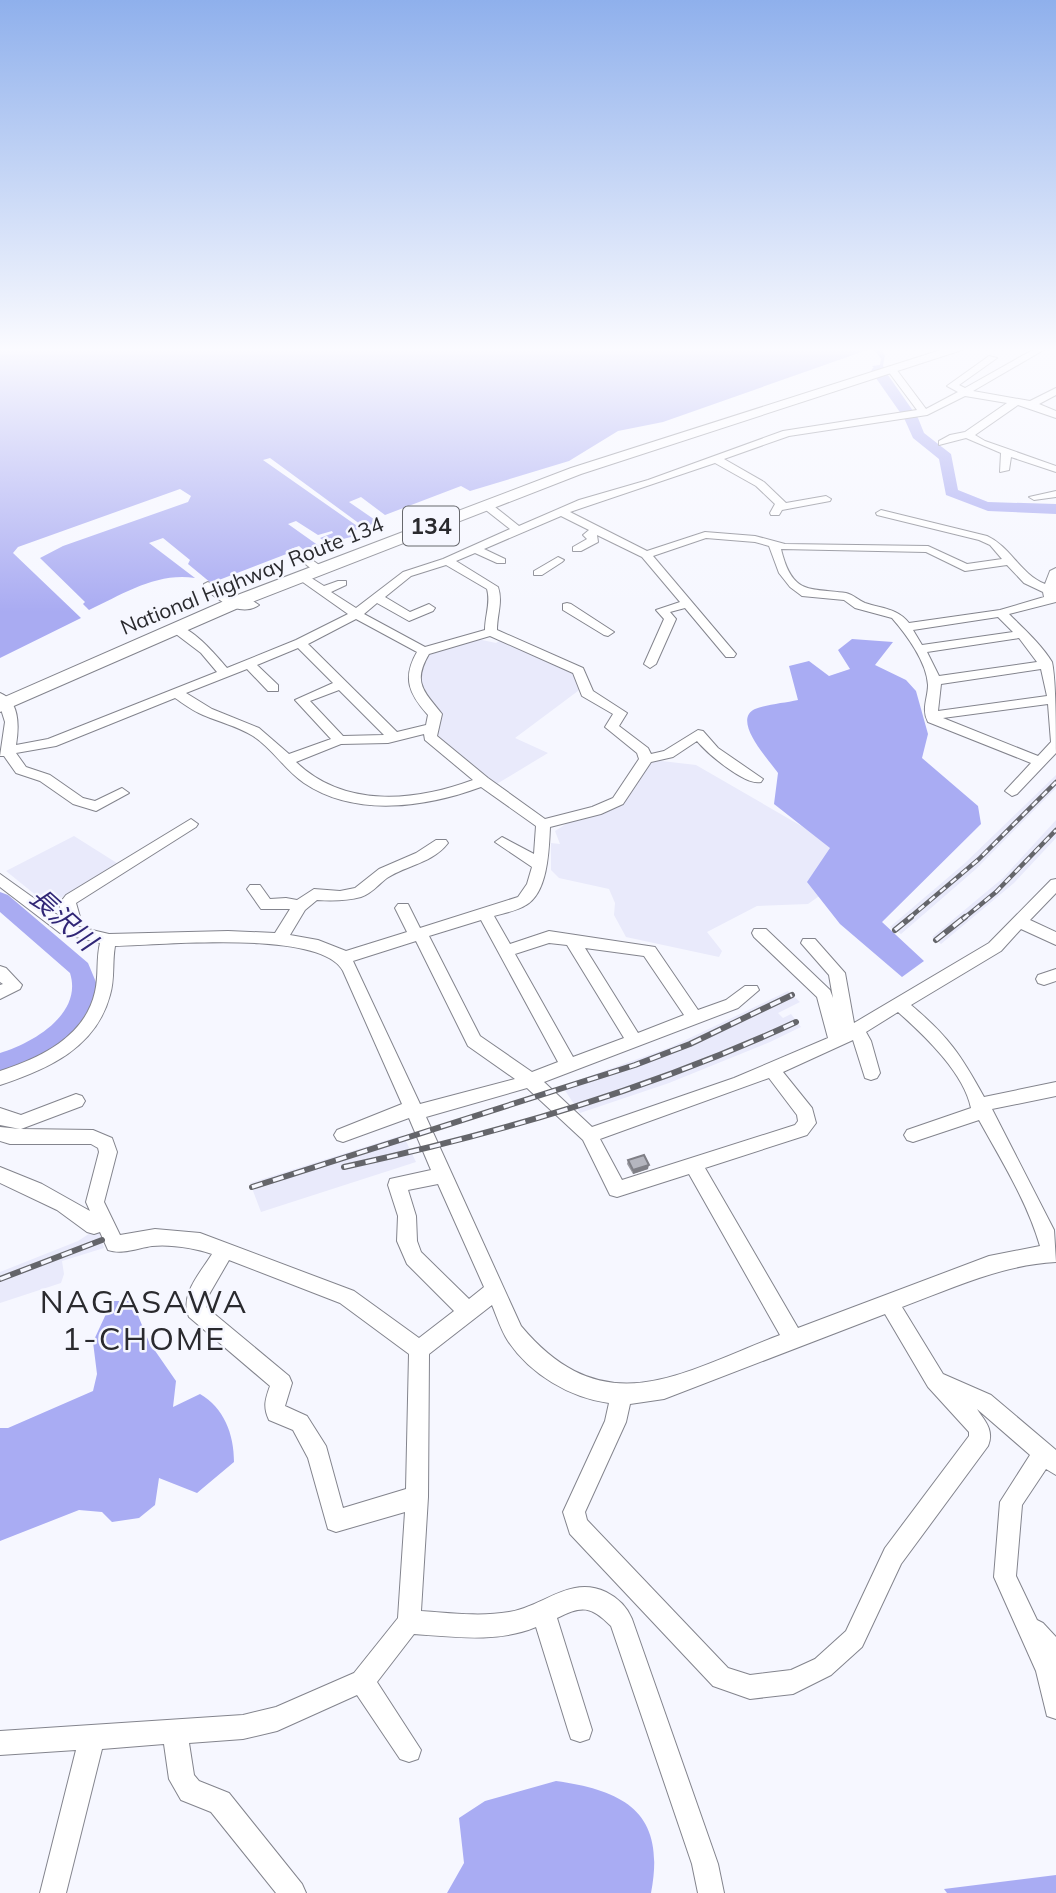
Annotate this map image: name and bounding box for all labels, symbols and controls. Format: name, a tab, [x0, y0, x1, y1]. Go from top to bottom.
road number: 134	[403, 506, 459, 546]
street label: National Highway Route 134	[116, 510, 387, 640]
water label: 長沢川	[23, 880, 106, 959]
district label: NAGASAWA 1-CHOME	[40, 1281, 248, 1358]

